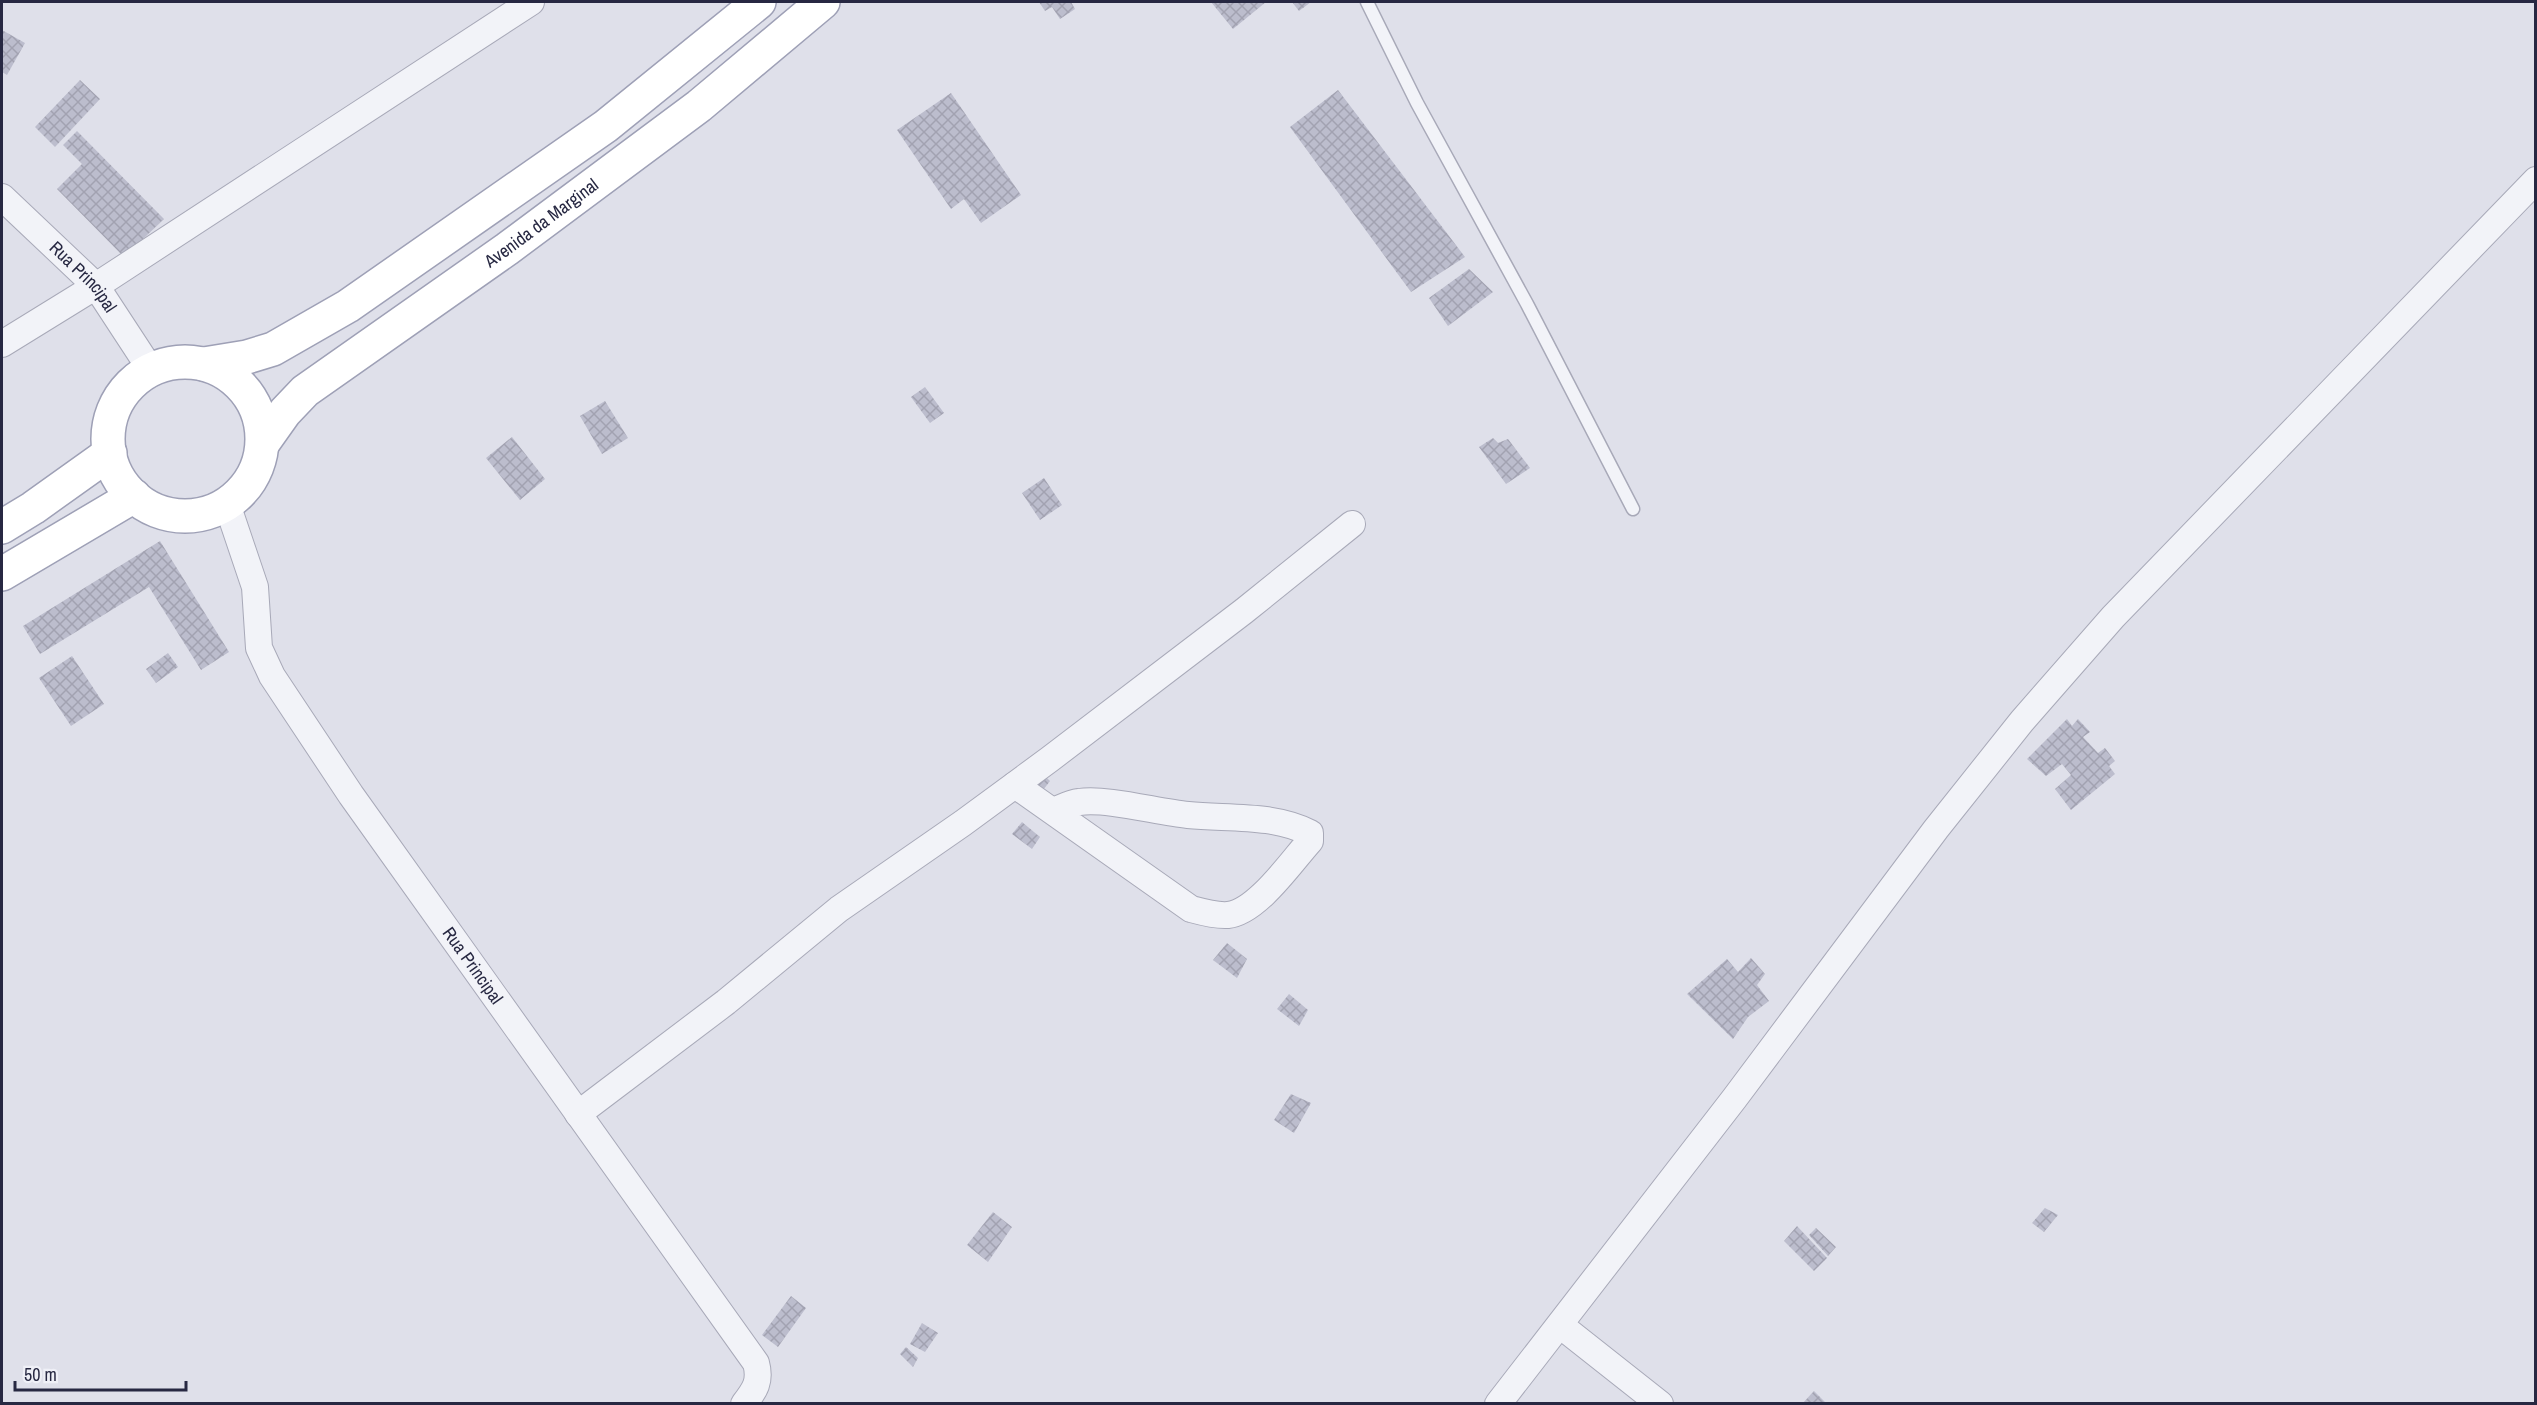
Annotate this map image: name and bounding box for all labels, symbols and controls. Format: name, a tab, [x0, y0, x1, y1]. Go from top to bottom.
street label: Avenida da Marginal	[478, 172, 603, 274]
street label: Rua Principal	[44, 235, 123, 317]
street label: Rua Principal	[437, 922, 509, 1009]
scale bar	[15, 1354, 186, 1392]
text: 50 m	[24, 1362, 57, 1387]

